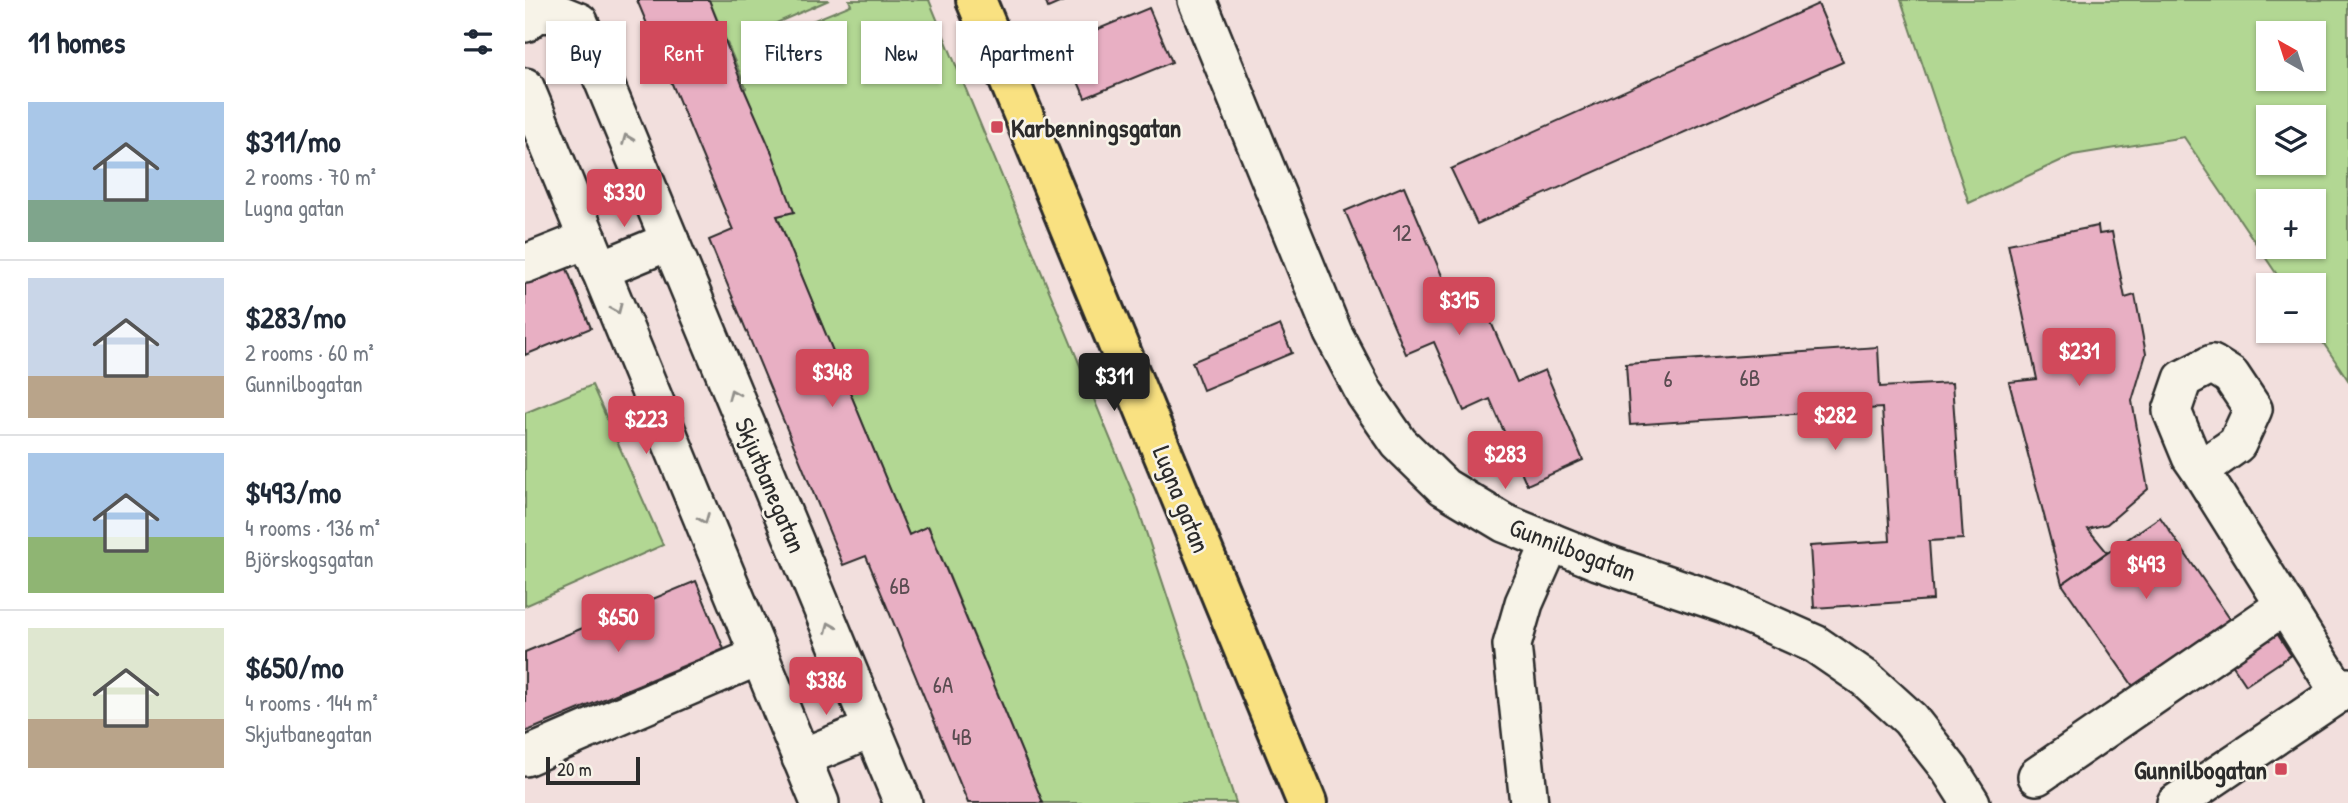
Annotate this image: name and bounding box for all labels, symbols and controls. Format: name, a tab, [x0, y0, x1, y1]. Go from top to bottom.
chip: Buy	[546, 21, 626, 84]
chip: Rent	[640, 21, 727, 84]
chip: Filters	[741, 21, 847, 84]
chip: New	[861, 21, 942, 84]
chip: Apartment	[956, 21, 1098, 84]
north arrow	[2256, 21, 2326, 91]
map controls	[2256, 21, 2326, 343]
text: 11 homes	[28, 22, 125, 62]
icon: filters	[459, 23, 497, 61]
button: layers	[2256, 105, 2326, 175]
place label: Karbenningsgatan	[1011, 110, 1181, 146]
marker: Karbenningsgatan	[989, 119, 1005, 135]
text: $311/mo	[245, 121, 341, 161]
icon: home	[84, 130, 168, 214]
one-way arrow	[622, 133, 636, 145]
text: 2 rooms · 70 m²	[245, 161, 376, 192]
pin: $330	[583, 170, 665, 229]
text: $330	[603, 176, 645, 207]
button: +	[2256, 189, 2326, 259]
text: Lugna gatan	[245, 192, 344, 223]
house number: 12	[1392, 217, 1412, 248]
button: −	[2256, 273, 2326, 343]
pin: $315	[1418, 278, 1500, 337]
text: $315	[1439, 284, 1479, 315]
text: $283/mo	[245, 297, 346, 337]
one-way arrow	[608, 302, 622, 314]
icon: home	[84, 306, 168, 390]
pin: $231	[2038, 328, 2120, 388]
text: $231	[2058, 335, 2100, 366]
text: 2 rooms · 60 m²	[245, 337, 374, 368]
pin: $348	[791, 350, 873, 409]
pin: $311	[1073, 354, 1155, 413]
text: $348	[812, 356, 852, 387]
text: $311	[1095, 360, 1133, 391]
house number: 6B	[1740, 362, 1760, 393]
house number: 6	[1663, 363, 1673, 394]
text: Gunnilbogatan	[245, 368, 363, 399]
one-way arrow	[727, 389, 741, 401]
pin: $282	[1794, 392, 1876, 452]
pin: $223	[605, 396, 687, 456]
text: $282	[1813, 399, 1857, 430]
text: $223	[624, 403, 668, 434]
street label: Skjutbanegatan	[727, 412, 815, 558]
pin: $283	[1464, 432, 1546, 491]
text: $283	[1484, 438, 1526, 469]
street label: Lugna gatan	[1145, 440, 1219, 558]
text: $493/mo	[245, 472, 341, 512]
icon: home	[84, 481, 168, 565]
street label: Gunnilbogatan	[1505, 509, 1641, 589]
text: 4 rooms · 136 m²	[245, 512, 380, 543]
one-way arrow	[695, 512, 709, 524]
pin: $493	[2105, 542, 2187, 601]
text: Björskogsgatan	[245, 543, 374, 574]
text: $493	[2126, 548, 2166, 579]
house number: 6B	[890, 570, 910, 601]
pin: $650	[577, 594, 659, 654]
text: $650	[598, 601, 638, 632]
one-way arrow	[824, 621, 838, 633]
text: $650/mo	[245, 647, 344, 687]
icon: home	[84, 656, 168, 740]
pin: $386	[785, 658, 867, 717]
text: $386	[805, 664, 847, 695]
house number: 6A	[933, 669, 953, 700]
text: 4 rooms · 144 m²	[245, 687, 378, 718]
text: Skjutbanegatan	[245, 718, 372, 749]
house number: 4B	[952, 721, 972, 752]
place label: Gunnilbogatan	[2134, 752, 2267, 788]
scale bar	[546, 754, 641, 786]
text: 20 m	[557, 756, 592, 782]
marker: Gunnilbogatan	[2273, 761, 2289, 777]

